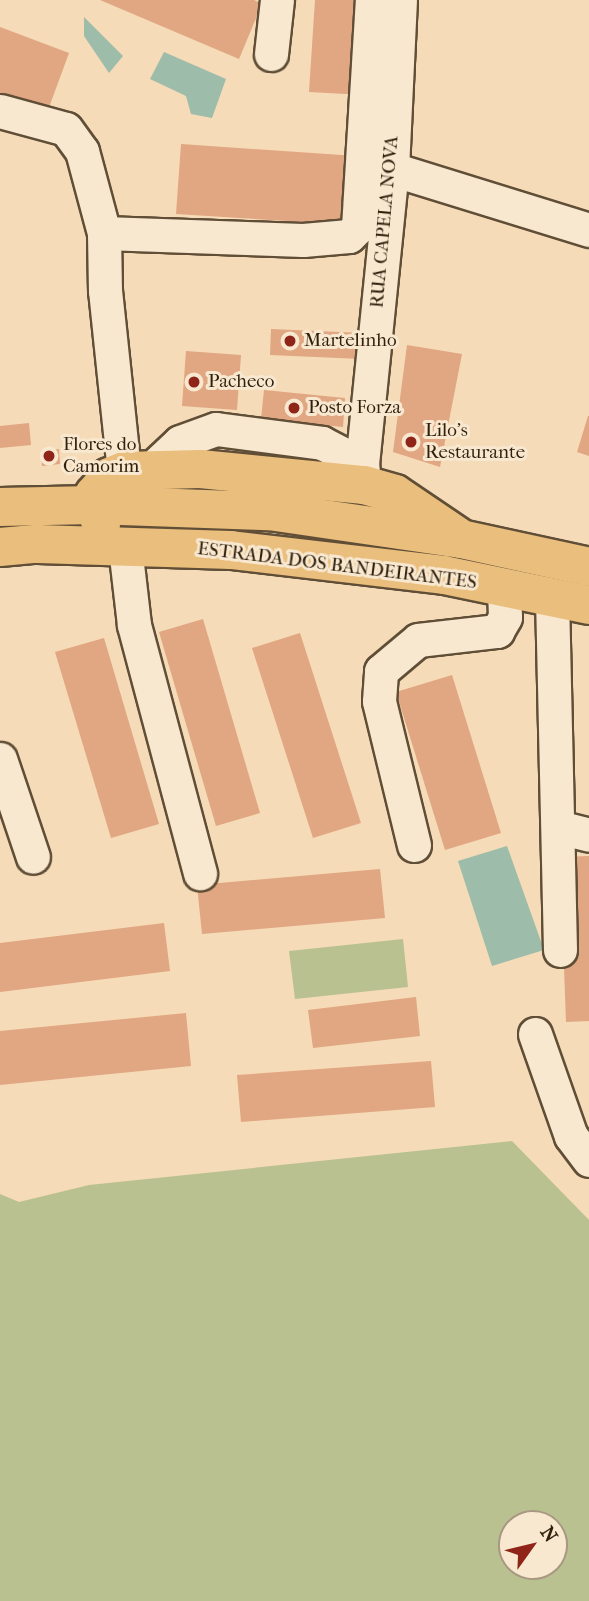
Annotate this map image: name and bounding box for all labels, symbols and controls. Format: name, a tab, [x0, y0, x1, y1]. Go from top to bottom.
street label: RUA CAPELA NOVA	[366, 135, 404, 309]
place label: Martelinho	[304, 330, 397, 352]
marker: Martelinho	[282, 333, 298, 349]
place label: Pacheco	[208, 371, 274, 393]
marker: Pacheco	[186, 374, 202, 390]
place label: Posto Forza	[308, 397, 401, 419]
marker: Posto Forza	[286, 400, 302, 416]
place label: Lilo's Restaurante	[425, 420, 525, 464]
place label: Flores do Camorim	[63, 434, 139, 478]
marker: Lilo's Restaurante	[403, 434, 419, 450]
marker: Flores do Camorim	[41, 448, 57, 464]
street label: ESTRADA DOS BANDEIRANTES	[196, 538, 478, 594]
north arrow	[498, 1510, 568, 1580]
text: N	[536, 1522, 562, 1546]

